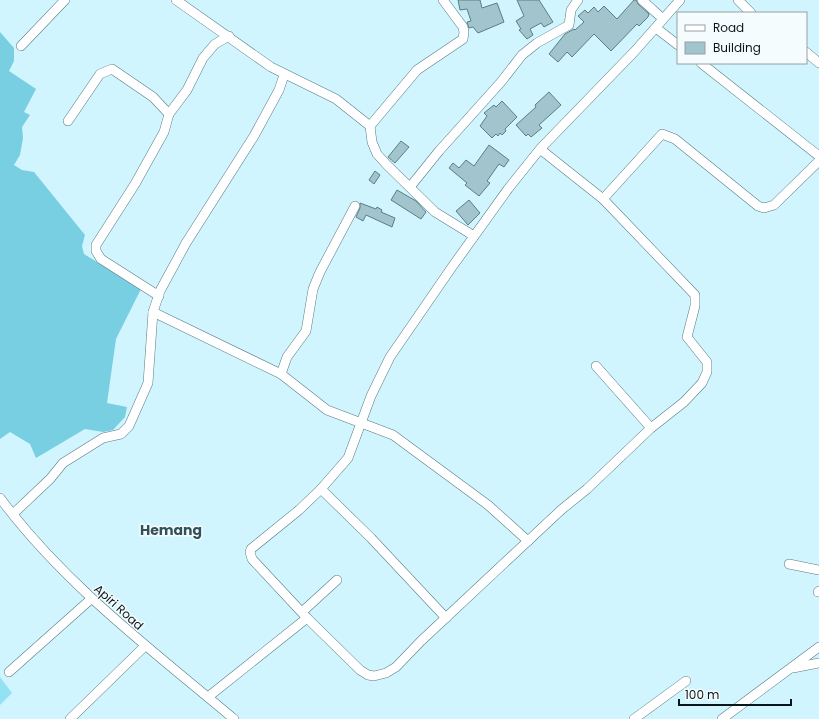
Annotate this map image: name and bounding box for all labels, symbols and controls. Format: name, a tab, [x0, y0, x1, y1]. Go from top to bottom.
legend	[677, 12, 807, 64]
text: Road	[713, 19, 744, 36]
text: Building	[713, 39, 761, 56]
district label: Hemang	[140, 520, 202, 540]
street label: Apiri Road	[91, 580, 147, 634]
scale bar	[679, 681, 791, 707]
text: 100 m	[685, 686, 719, 703]

